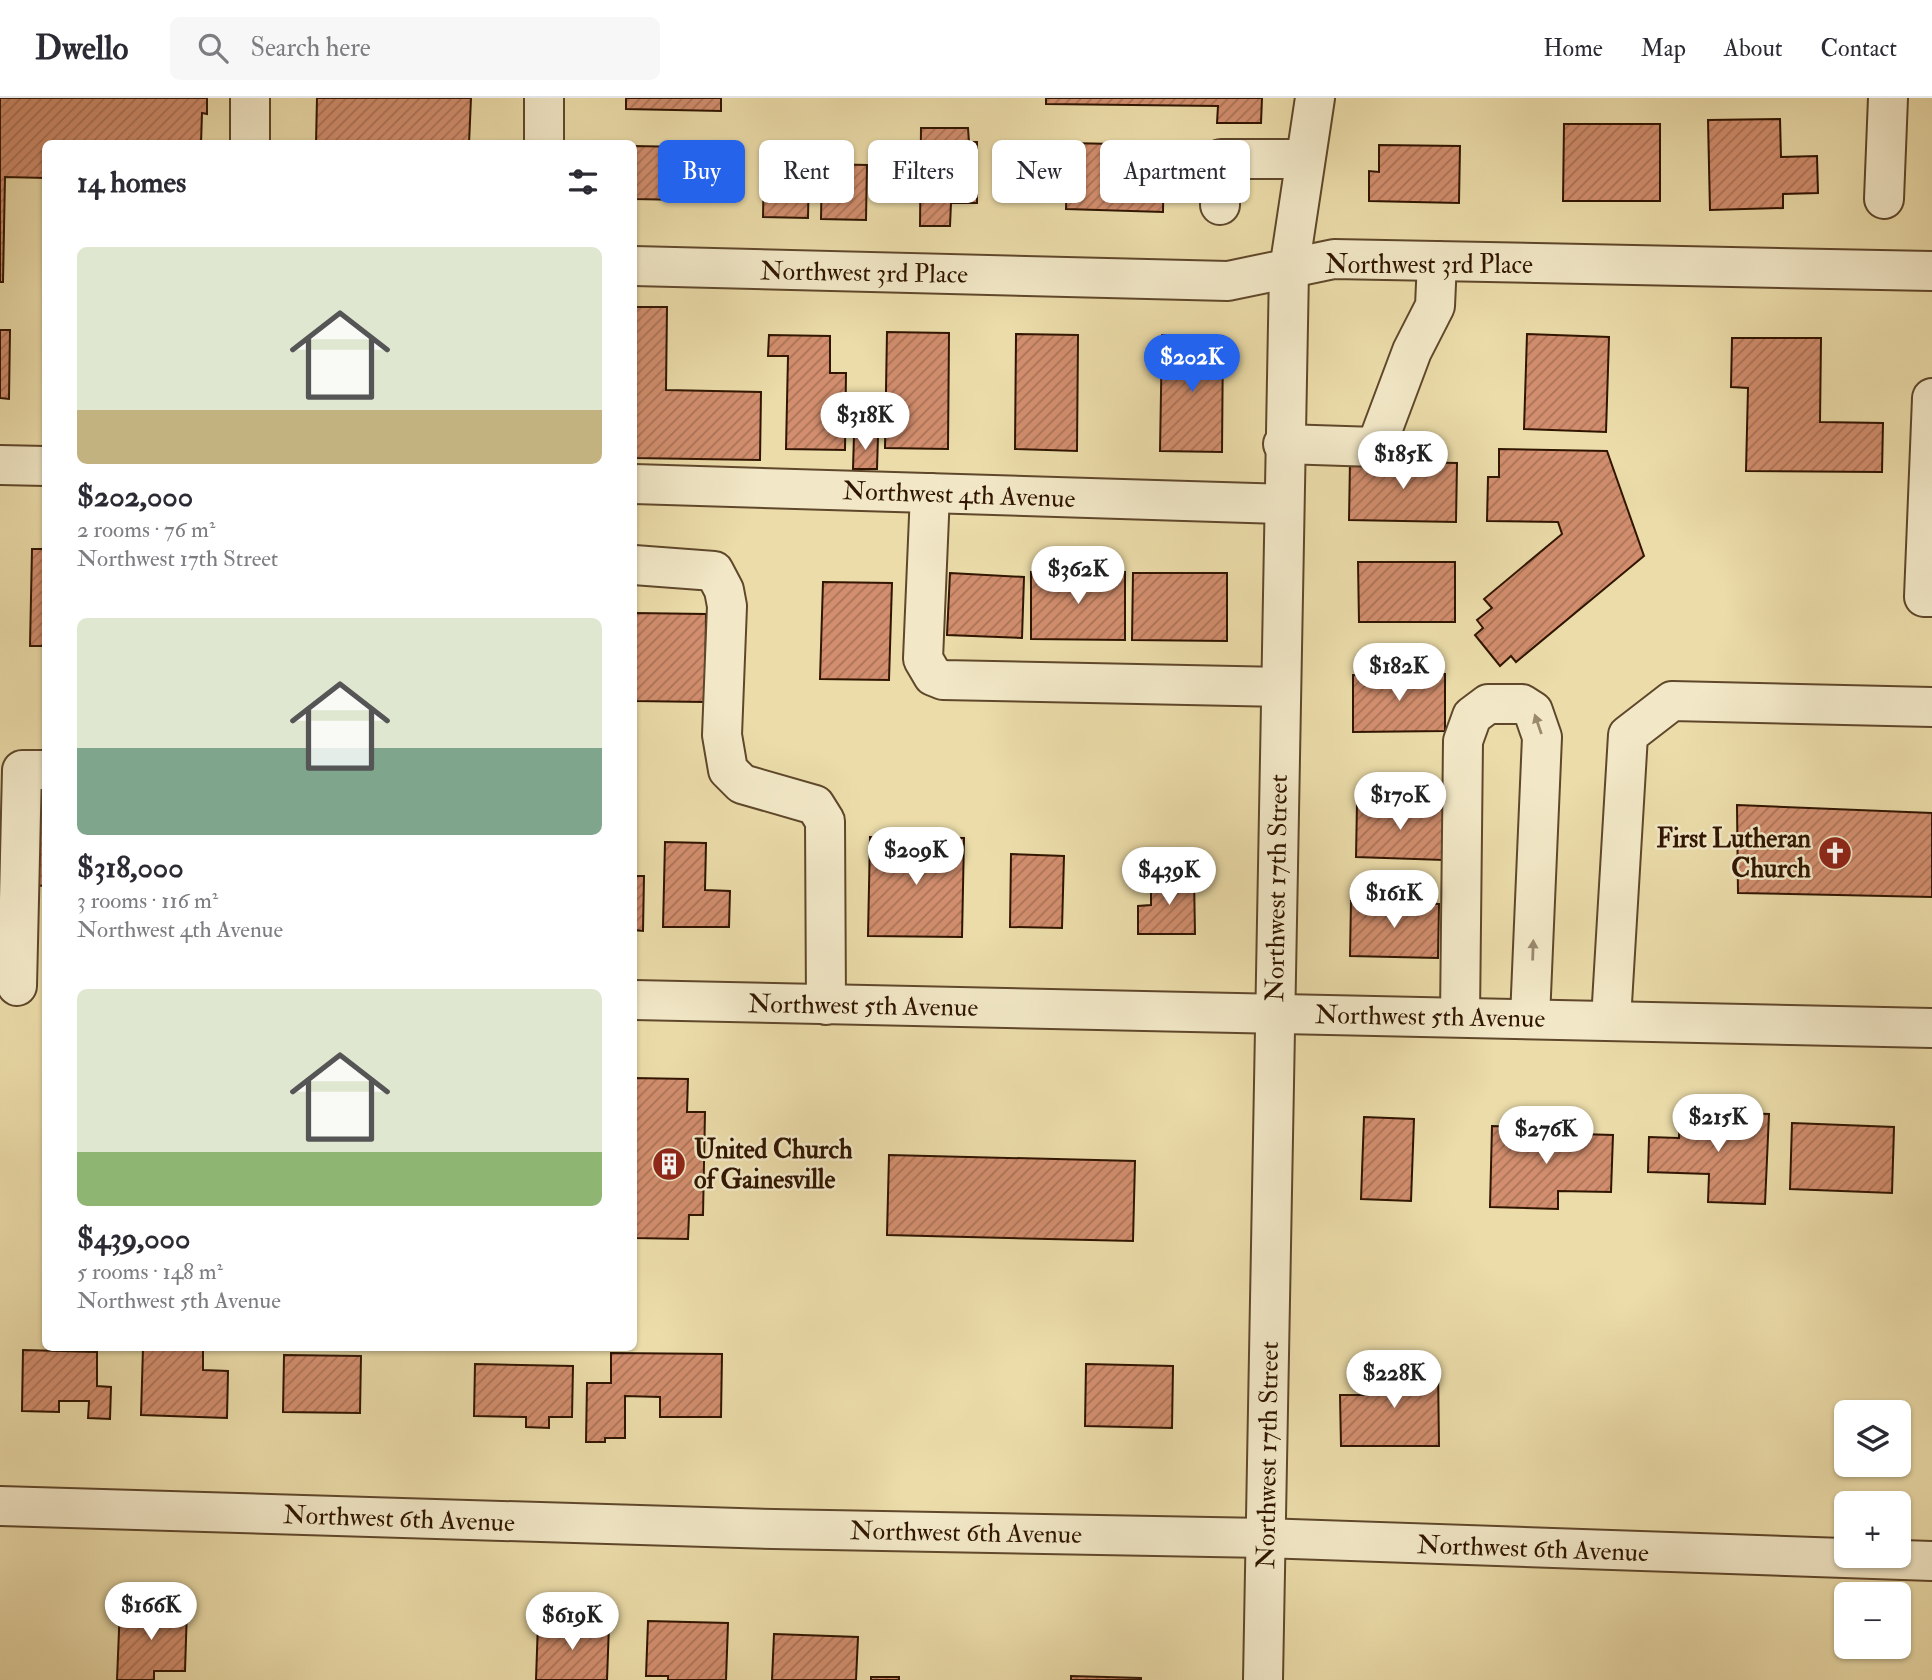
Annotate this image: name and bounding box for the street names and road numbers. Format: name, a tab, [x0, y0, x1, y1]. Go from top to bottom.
street label: Northwest 3rd Place	[1325, 249, 1533, 281]
street label: Northwest 3rd Place	[760, 255, 968, 291]
street label: Northwest 4th Avenue	[842, 475, 1076, 515]
street label: Northwest 17th Street	[1259, 774, 1295, 1002]
street label: Northwest 5th Avenue	[748, 988, 979, 1024]
street label: Northwest 5th Avenue	[1315, 999, 1546, 1035]
street label: Northwest 17th Street	[1250, 1341, 1286, 1569]
street label: Northwest 6th Avenue	[282, 1499, 516, 1539]
street label: Northwest 6th Avenue	[850, 1515, 1082, 1551]
street label: Northwest 6th Avenue	[1416, 1529, 1650, 1569]

